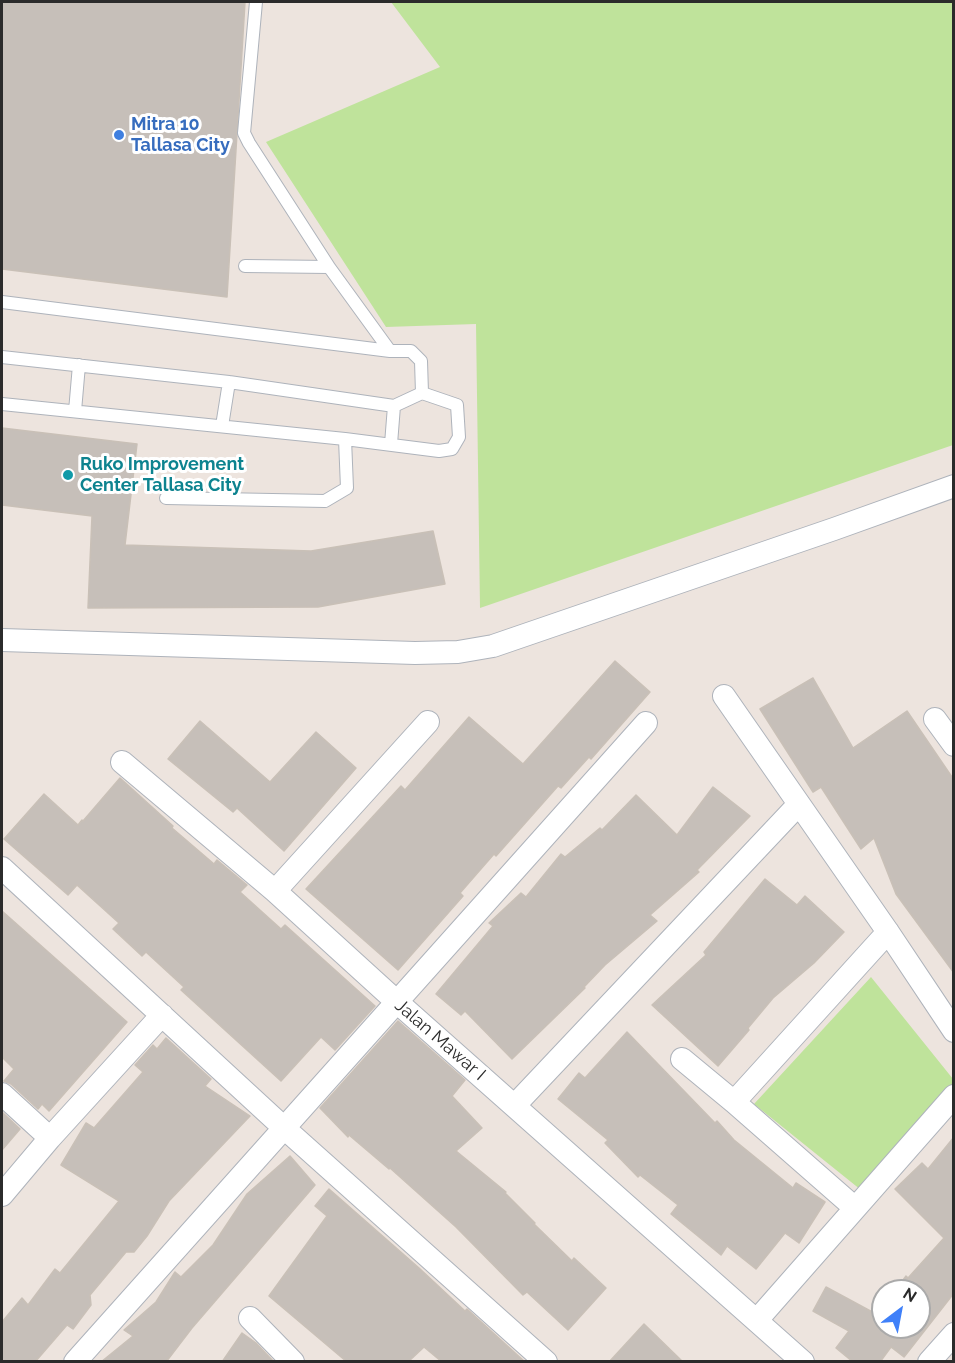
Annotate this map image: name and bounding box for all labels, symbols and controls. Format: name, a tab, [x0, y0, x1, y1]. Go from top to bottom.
place label: Mitra 10 Tallasa City	[131, 114, 230, 156]
marker: Mitra 10 Tallasa City	[112, 128, 126, 142]
place label: Ruko Improvement Center Tallasa City	[80, 454, 244, 496]
marker: Ruko Improvement Center Tallasa City	[61, 468, 75, 482]
street label: Jalan Mawar I	[390, 995, 490, 1085]
north arrow	[871, 1279, 931, 1339]
text: N	[900, 1284, 920, 1306]

